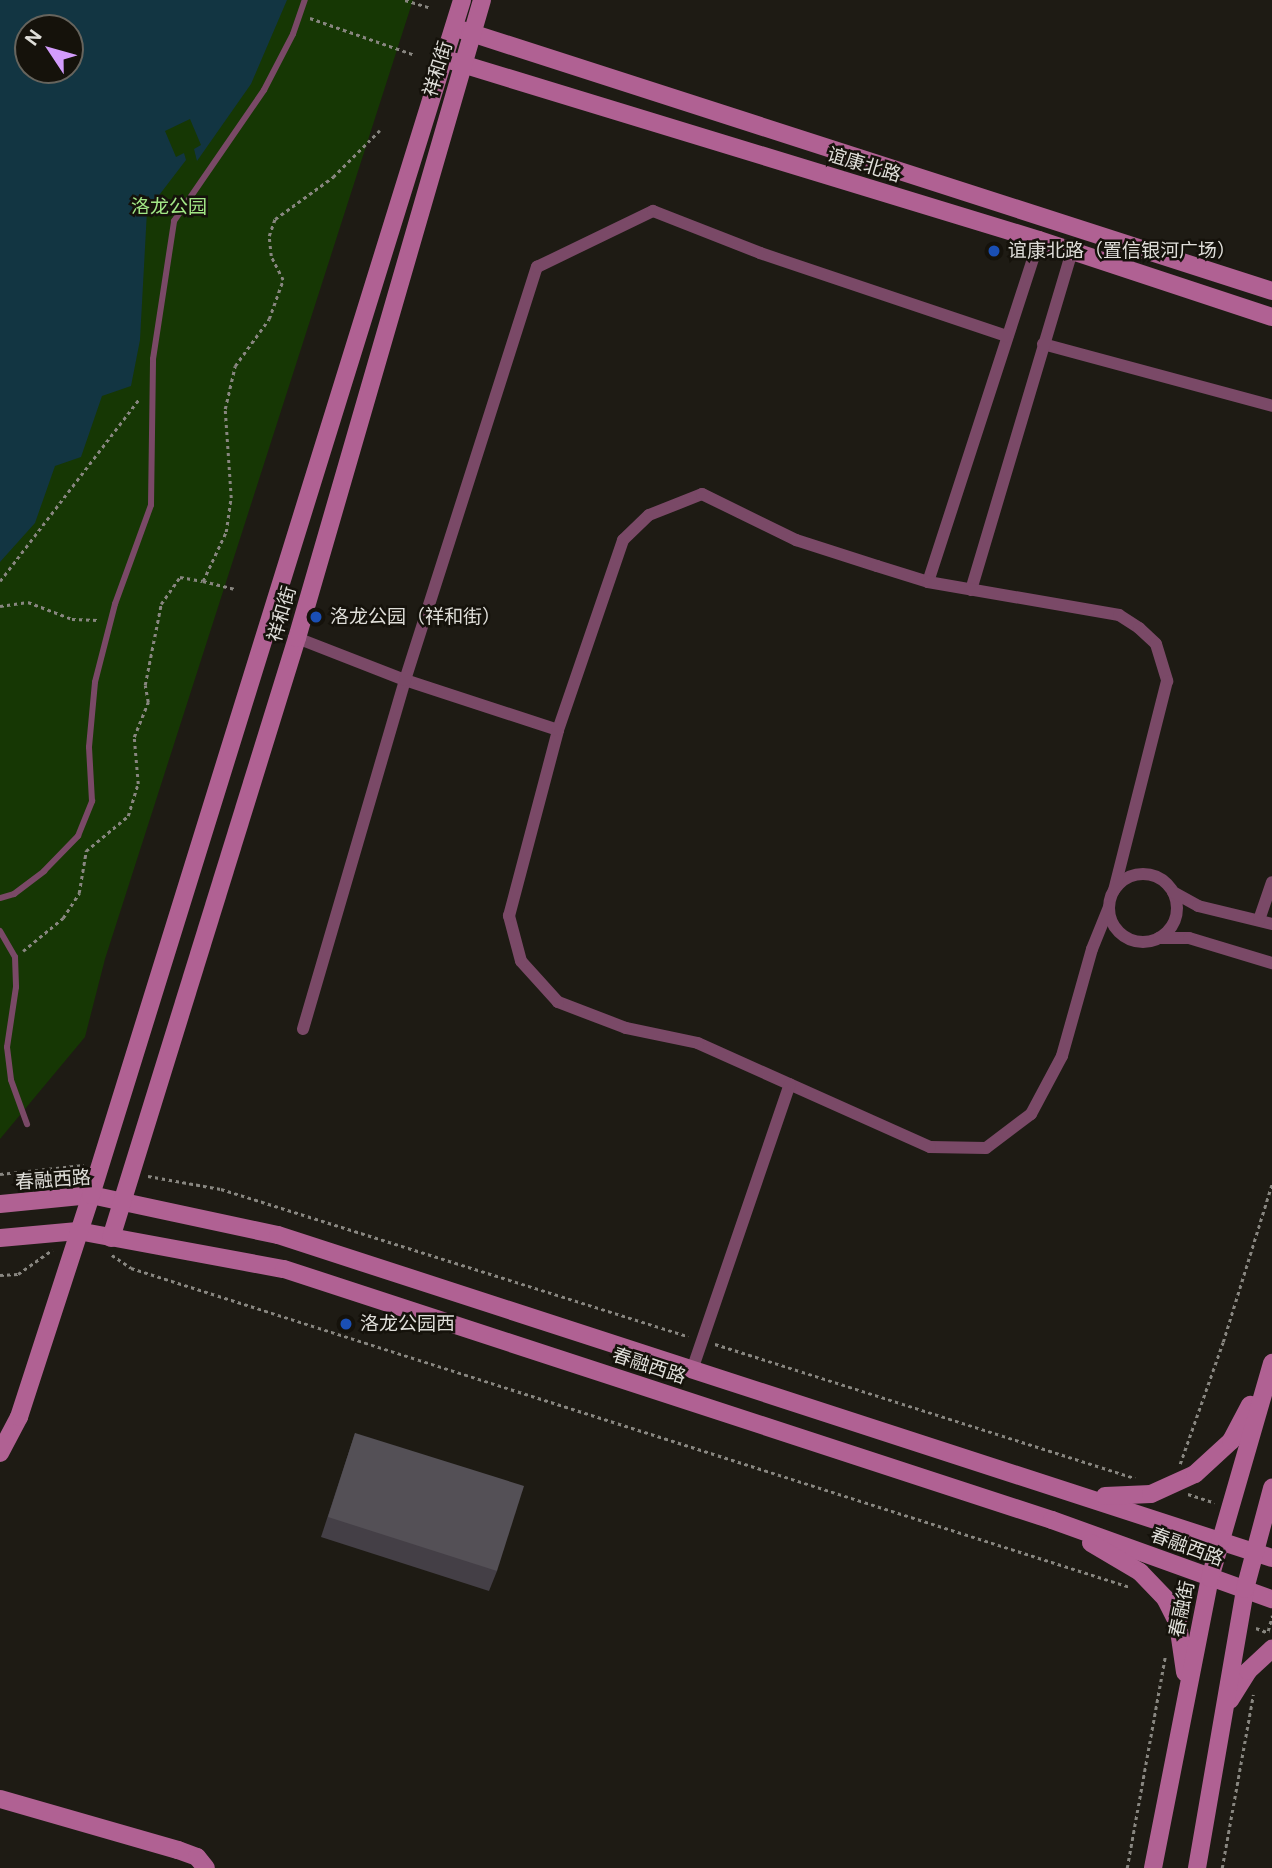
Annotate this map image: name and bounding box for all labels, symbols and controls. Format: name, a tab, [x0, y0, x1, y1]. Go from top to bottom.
north arrow	[14, 14, 84, 84]
text: N	[19, 25, 47, 50]
street label: 祥和街	[419, 38, 457, 100]
street label: 谊康北路	[824, 143, 904, 187]
park label: 洛龙公园	[131, 196, 207, 218]
place label: 谊康北路（置信银河广场）	[1008, 240, 1236, 262]
marker: 谊康北路（置信银河广场）	[986, 243, 1002, 259]
street label: 祥和街	[263, 583, 301, 645]
place label: 洛龙公园（祥和街）	[330, 606, 501, 628]
marker: 洛龙公园（祥和街）	[308, 609, 324, 625]
street label: 春融西路	[14, 1166, 92, 1194]
place label: 洛龙公园西	[360, 1313, 455, 1335]
marker: 洛龙公园西	[338, 1316, 354, 1332]
street label: 春融西路	[609, 1343, 689, 1389]
street label: 春融西路	[1147, 1523, 1227, 1571]
street label: 春融街	[1165, 1579, 1199, 1639]

